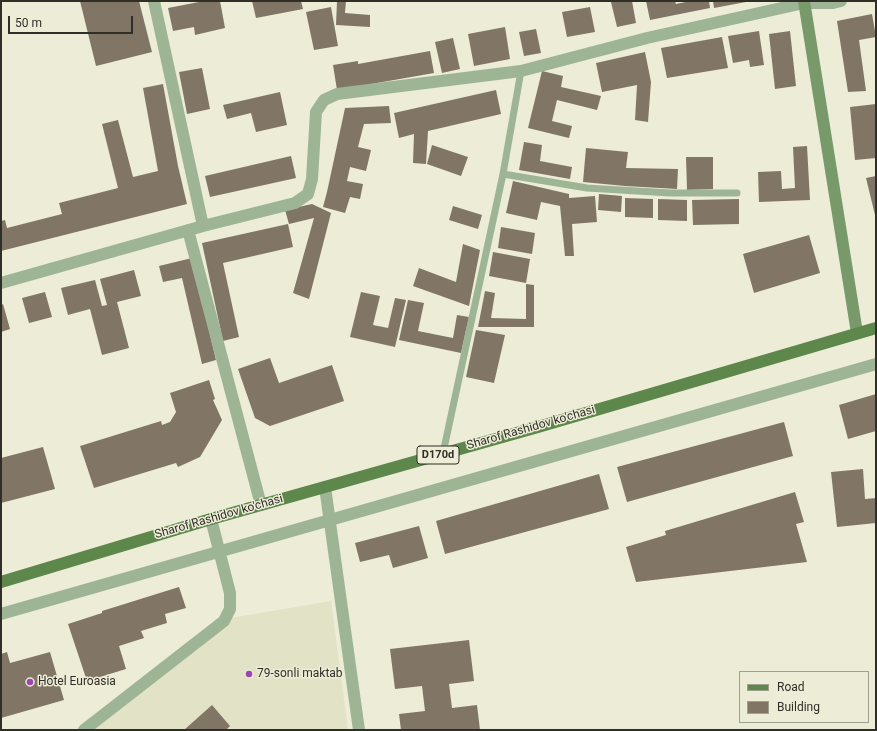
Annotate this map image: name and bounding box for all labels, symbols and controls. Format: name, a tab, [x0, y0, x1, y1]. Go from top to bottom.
scale bar	[10, 8, 135, 34]
text: 50 m	[15, 16, 42, 30]
street label: Sharof Rashidov ko'chasi	[465, 403, 597, 453]
road number: D170d	[417, 446, 459, 464]
street label: Sharof Rashidov ko'chasi	[153, 492, 285, 542]
place label: 79-sonli maktab	[257, 667, 343, 681]
marker: 79-sonli maktab	[244, 669, 254, 679]
legend	[739, 671, 869, 723]
place label: Hotel Euroasia	[38, 675, 116, 689]
marker: Hotel Euroasia	[25, 677, 35, 687]
text: Road	[777, 680, 805, 694]
text: Building	[777, 700, 820, 714]

